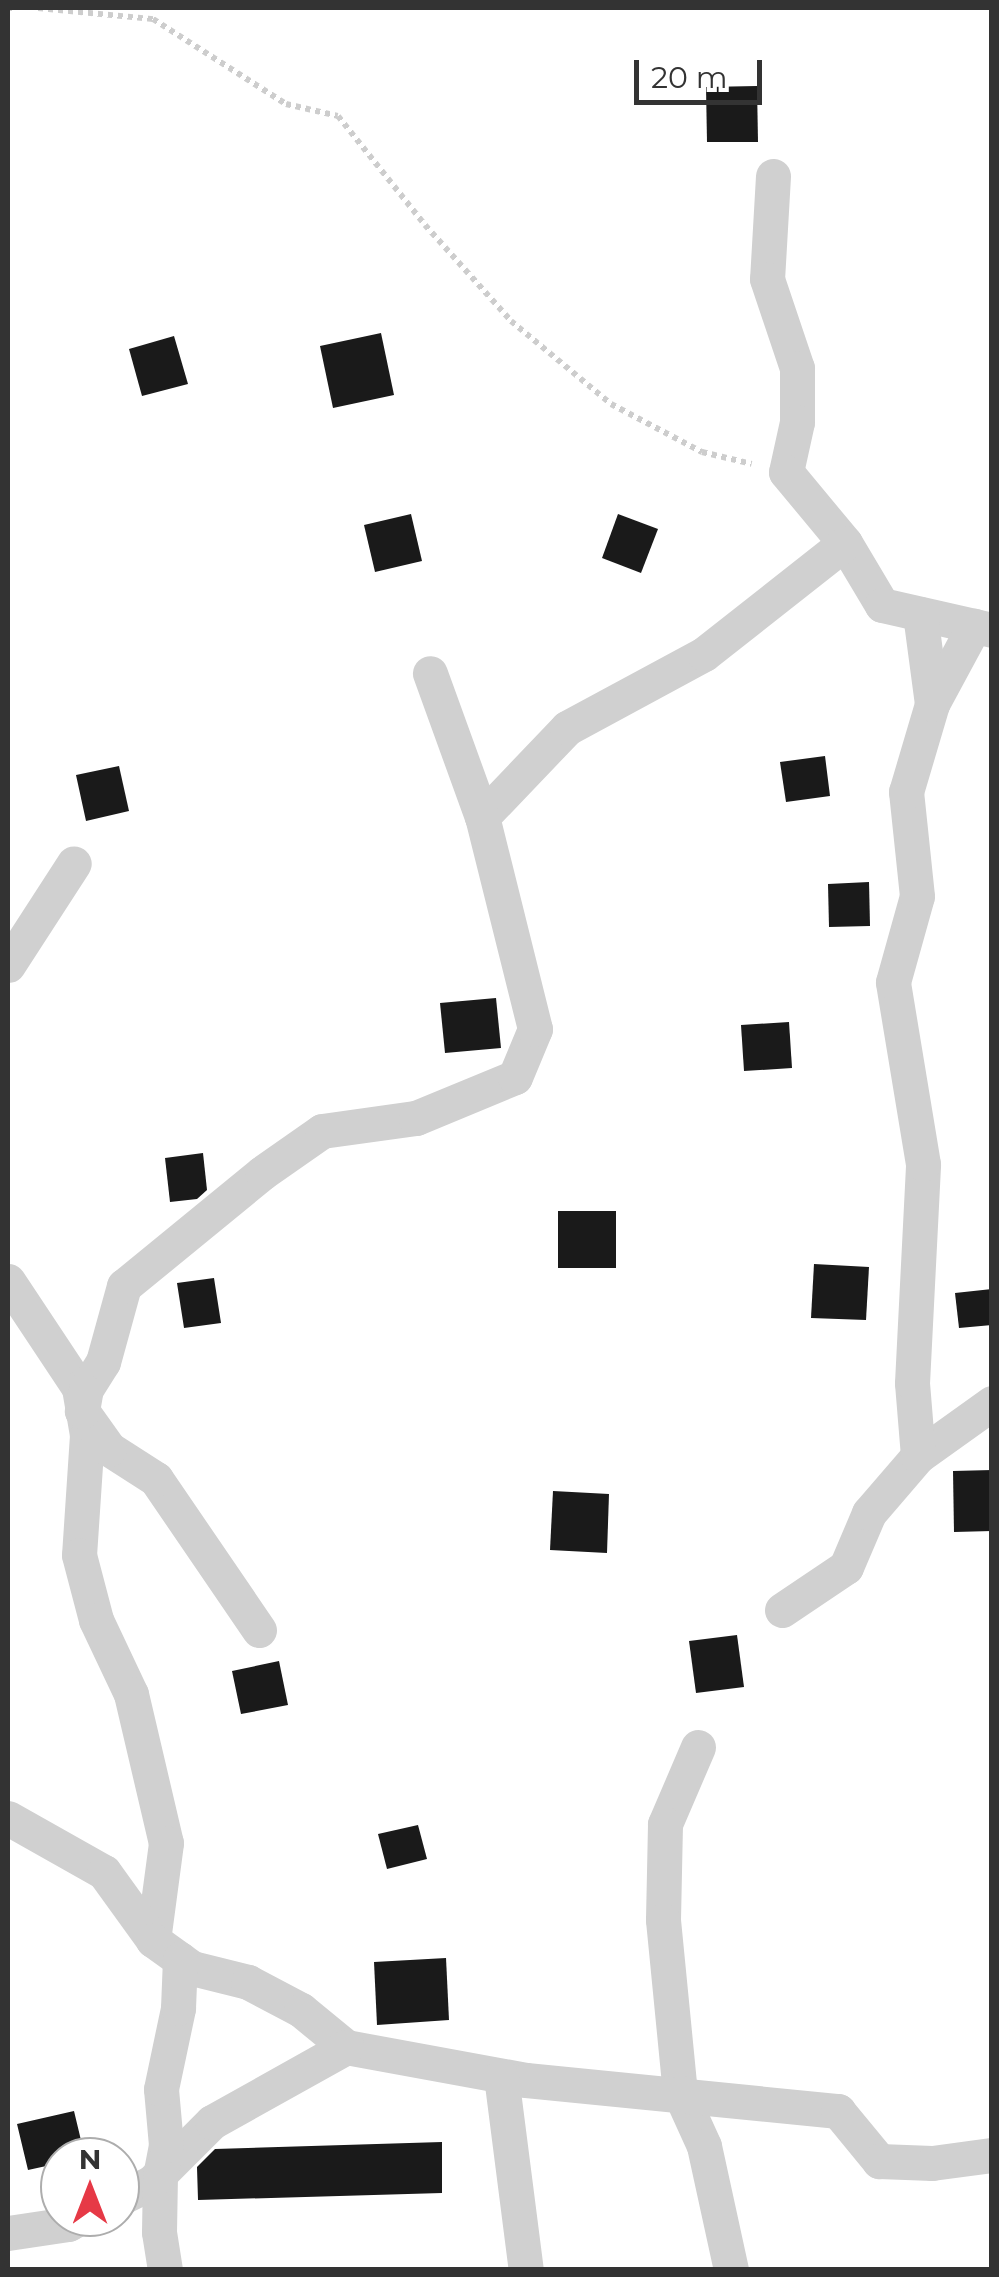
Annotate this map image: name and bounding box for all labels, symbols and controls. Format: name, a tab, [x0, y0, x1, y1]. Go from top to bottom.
scale bar	[639, 40, 766, 102]
text: 20 m	[651, 59, 728, 96]
north arrow	[40, 2137, 140, 2237]
text: N	[79, 2142, 101, 2176]

